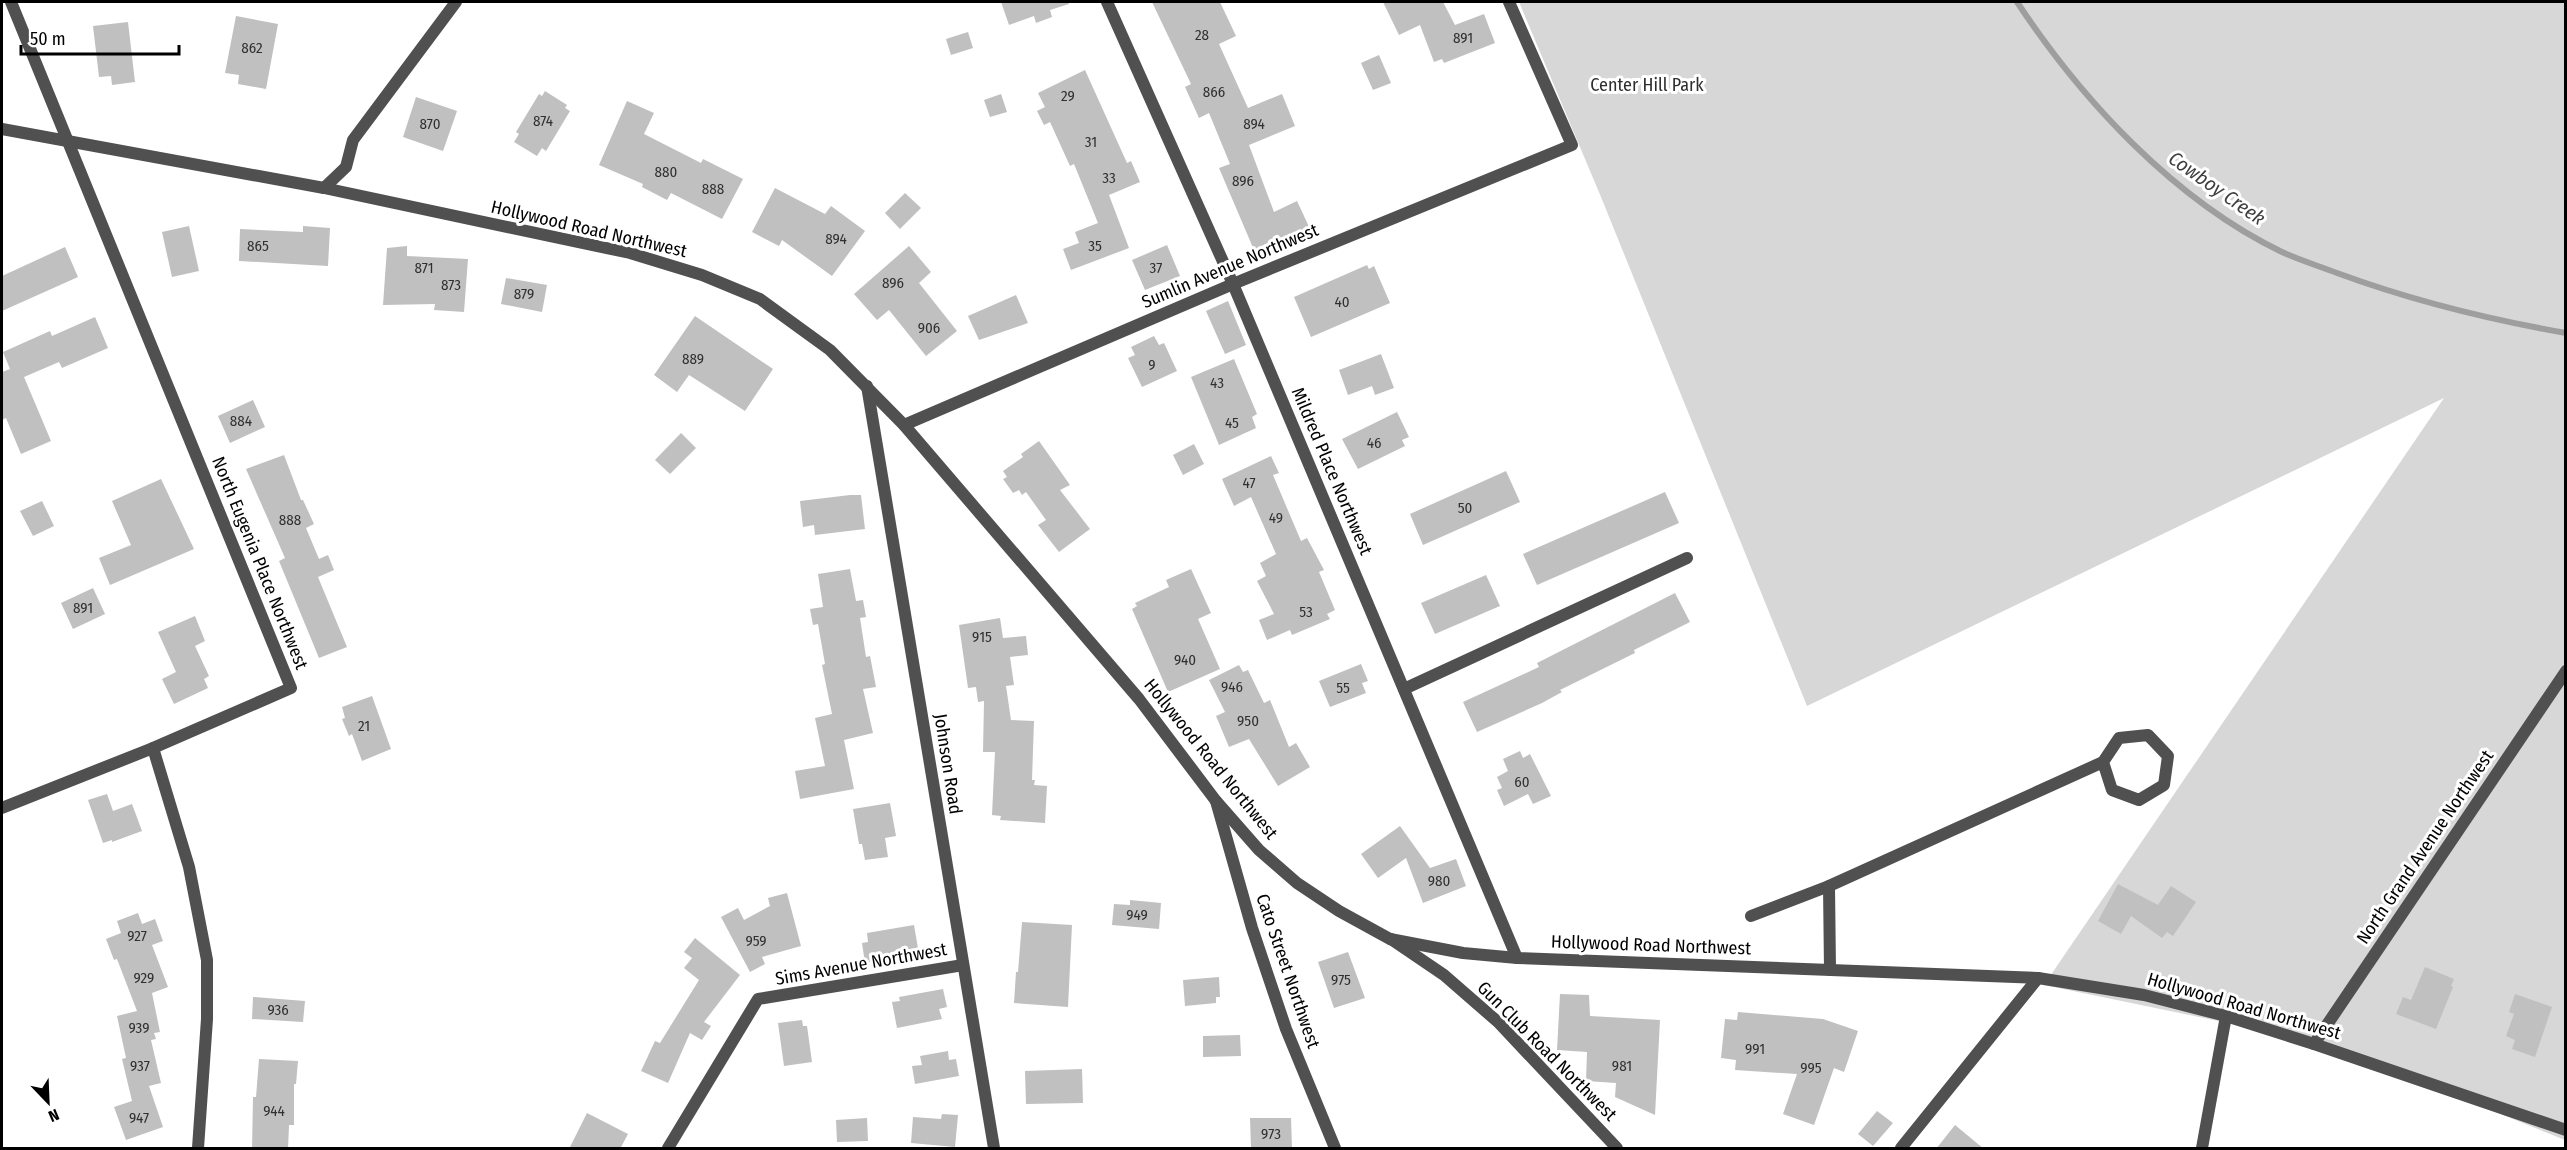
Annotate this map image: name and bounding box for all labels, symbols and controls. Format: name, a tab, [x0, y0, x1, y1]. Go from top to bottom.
scale bar	[21, 18, 178, 56]
house number: 28	[1195, 26, 1209, 44]
text: 50 m	[30, 28, 66, 50]
house number: 891	[1453, 29, 1473, 47]
house number: 862	[241, 39, 263, 57]
park label: Center Hill Park	[1590, 74, 1704, 96]
house number: 866	[1203, 83, 1225, 101]
house number: 29	[1061, 87, 1075, 105]
house number: 874	[533, 112, 553, 130]
house number: 870	[419, 115, 441, 133]
house number: 894	[1243, 115, 1265, 133]
house number: 31	[1085, 133, 1097, 151]
water label: Cowboy Creek	[2164, 146, 2270, 230]
house number: 880	[655, 163, 677, 181]
house number: 33	[1102, 169, 1116, 187]
house number: 896	[1232, 172, 1254, 190]
house number: 888	[702, 180, 724, 198]
street label: Hollywood Road Northwest	[489, 196, 689, 262]
street label: Sumlin Avenue Northwest	[1138, 219, 1322, 313]
house number: 894	[825, 230, 847, 248]
house number: 865	[247, 237, 269, 255]
house number: 35	[1088, 237, 1102, 255]
house number: 871	[414, 259, 434, 277]
house number: 37	[1150, 259, 1162, 277]
house number: 896	[882, 274, 904, 292]
house number: 873	[441, 276, 461, 294]
house number: 879	[514, 285, 534, 303]
house number: 40	[1334, 293, 1350, 311]
house number: 906	[918, 319, 940, 337]
house number: 889	[682, 350, 704, 368]
house number: 9	[1148, 356, 1156, 374]
house number: 43	[1210, 374, 1224, 392]
street label: Mildred Place Northwest	[1287, 384, 1377, 558]
house number: 884	[230, 412, 252, 430]
house number: 45	[1225, 414, 1239, 432]
house number: 46	[1367, 434, 1381, 452]
street label: North Eugenia Place Northwest	[207, 453, 313, 673]
house number: 47	[1242, 474, 1256, 492]
house number: 50	[1458, 499, 1472, 517]
house number: 49	[1269, 509, 1283, 527]
house number: 888	[279, 511, 301, 529]
house number: 891	[73, 599, 93, 617]
house number: 53	[1299, 603, 1313, 621]
house number: 915	[972, 628, 992, 646]
house number: 940	[1174, 651, 1196, 669]
street label: Hollywood Road Northwest	[1139, 674, 1283, 844]
house number: 946	[1221, 678, 1243, 696]
house number: 55	[1336, 679, 1350, 697]
street label: Johnson Road	[929, 712, 967, 816]
house number: 950	[1237, 712, 1259, 730]
house number: 21	[358, 717, 370, 735]
street label: North Grand Avenue Northwest	[2352, 746, 2498, 948]
house number: 60	[1514, 773, 1530, 791]
house number: 980	[1428, 872, 1450, 890]
street label: Cato Street Northwest	[1251, 891, 1325, 1051]
house number: 949	[1126, 906, 1148, 924]
house number: 927	[127, 927, 147, 945]
street label: Hollywood Road Northwest	[1551, 931, 1752, 959]
house number: 959	[745, 932, 767, 950]
street label: Sims Avenue Northwest	[773, 938, 949, 990]
street label: Hollywood Road Northwest	[2145, 968, 2343, 1044]
house number: 929	[134, 969, 154, 987]
house number: 975	[1331, 971, 1351, 989]
street label: Gun Club Road Northwest	[1473, 977, 1621, 1125]
house number: 936	[267, 1001, 289, 1019]
house number: 939	[129, 1019, 149, 1037]
house number: 991	[1745, 1040, 1765, 1058]
house number: 937	[130, 1057, 150, 1075]
house number: 981	[1612, 1057, 1632, 1075]
house number: 995	[1800, 1059, 1822, 1077]
north arrow	[18, 1072, 78, 1132]
house number: 944	[263, 1102, 285, 1120]
text: N	[46, 1105, 62, 1126]
house number: 947	[129, 1109, 149, 1127]
house number: 973	[1261, 1125, 1281, 1143]

